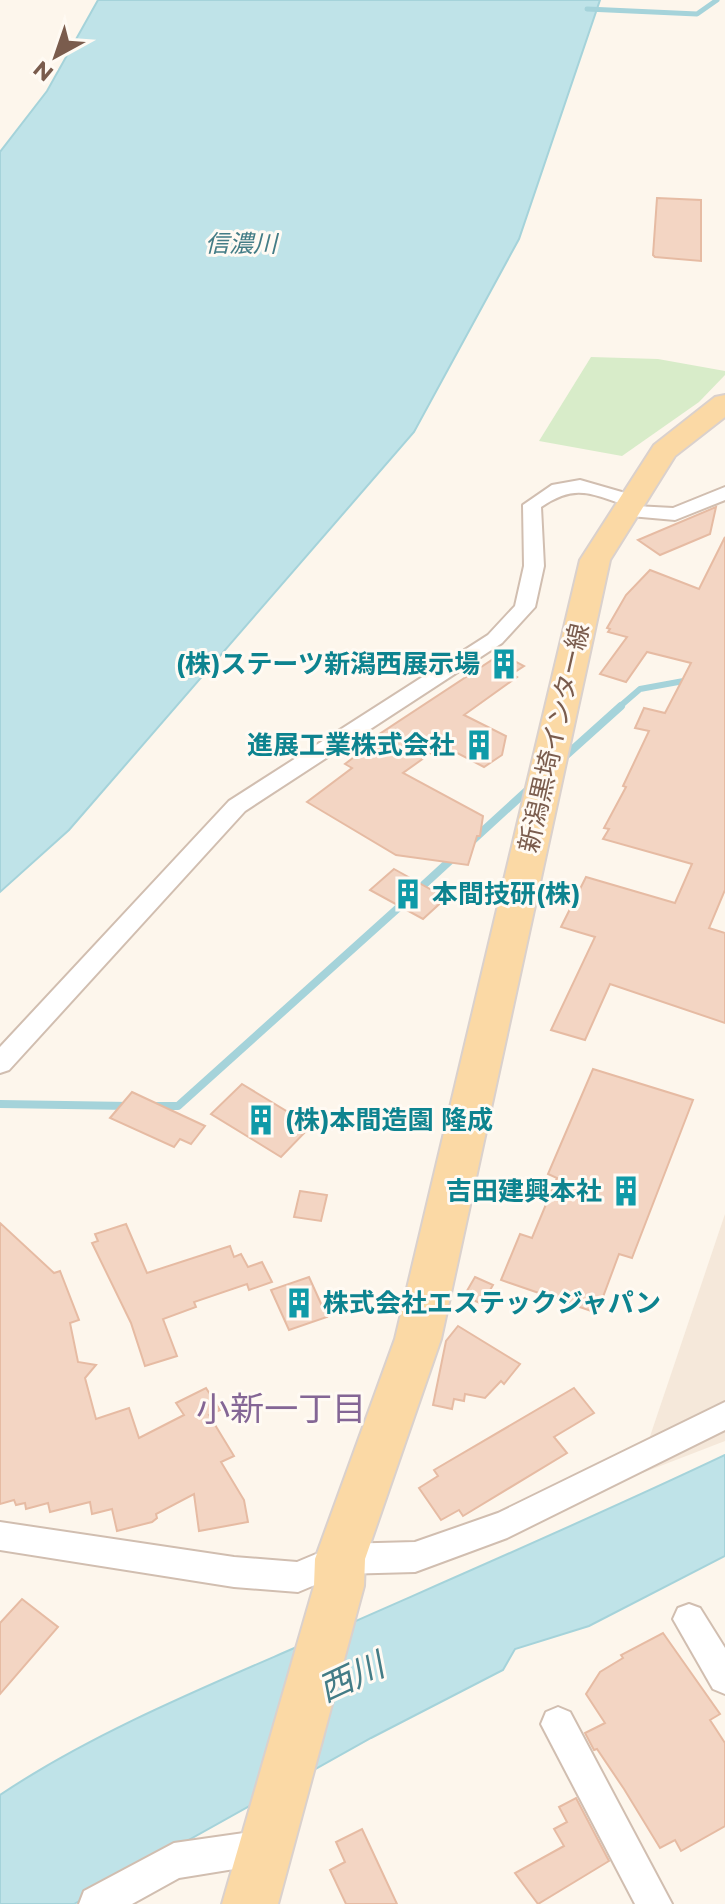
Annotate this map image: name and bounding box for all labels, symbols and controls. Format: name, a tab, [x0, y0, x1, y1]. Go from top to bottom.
north arrow	[16, 16, 96, 96]
text: N	[28, 55, 59, 87]
water label: 信濃川	[205, 229, 280, 258]
street label: 新潟黒埼インター線	[512, 620, 596, 856]
building icon: (株)ステーツ新潟西展示場	[487, 647, 521, 681]
place label: (株)ステーツ新潟西展示場	[176, 648, 480, 680]
building icon: 進展工業株式会社	[462, 728, 496, 762]
place label: 進展工業株式会社	[247, 729, 455, 761]
building icon: 本間技研(株)	[391, 877, 425, 911]
place label: 本間技研(株)	[432, 878, 581, 910]
building icon: (株)本間造園 隆成	[244, 1103, 278, 1137]
place label: (株)本間造園 隆成	[285, 1104, 493, 1136]
building icon: 吉田建興本社	[609, 1174, 643, 1208]
place label: 吉田建興本社	[446, 1175, 602, 1207]
building icon: 株式会社エステックジャパン	[282, 1286, 316, 1320]
place label: 株式会社エステックジャパン	[323, 1287, 661, 1319]
district label: 小新一丁目	[196, 1388, 366, 1430]
water label: 西川	[311, 1642, 393, 1710]

